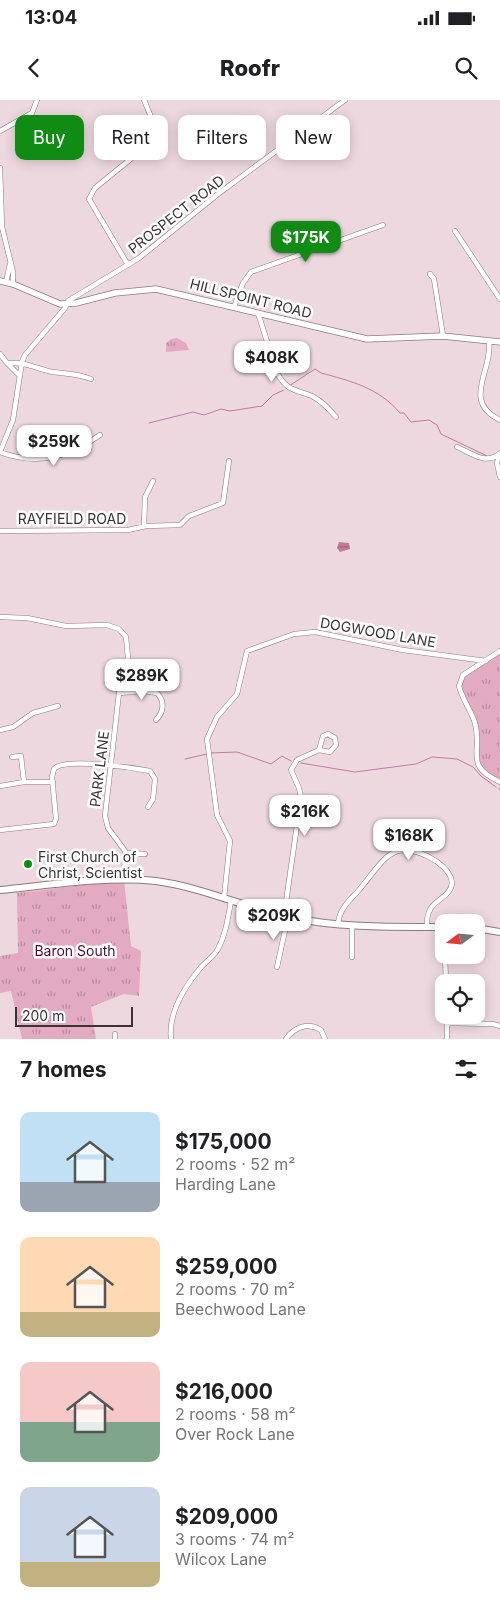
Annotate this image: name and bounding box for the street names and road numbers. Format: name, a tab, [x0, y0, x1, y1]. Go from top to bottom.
street label: PROSPECT ROAD	[125, 171, 227, 257]
street label: HILLSPOINT ROAD	[188, 275, 314, 321]
street label: RAYFIELD ROAD	[18, 510, 126, 527]
street label: DOGWOOD LANE	[319, 613, 437, 651]
street label: PARK LANE	[86, 730, 112, 808]

